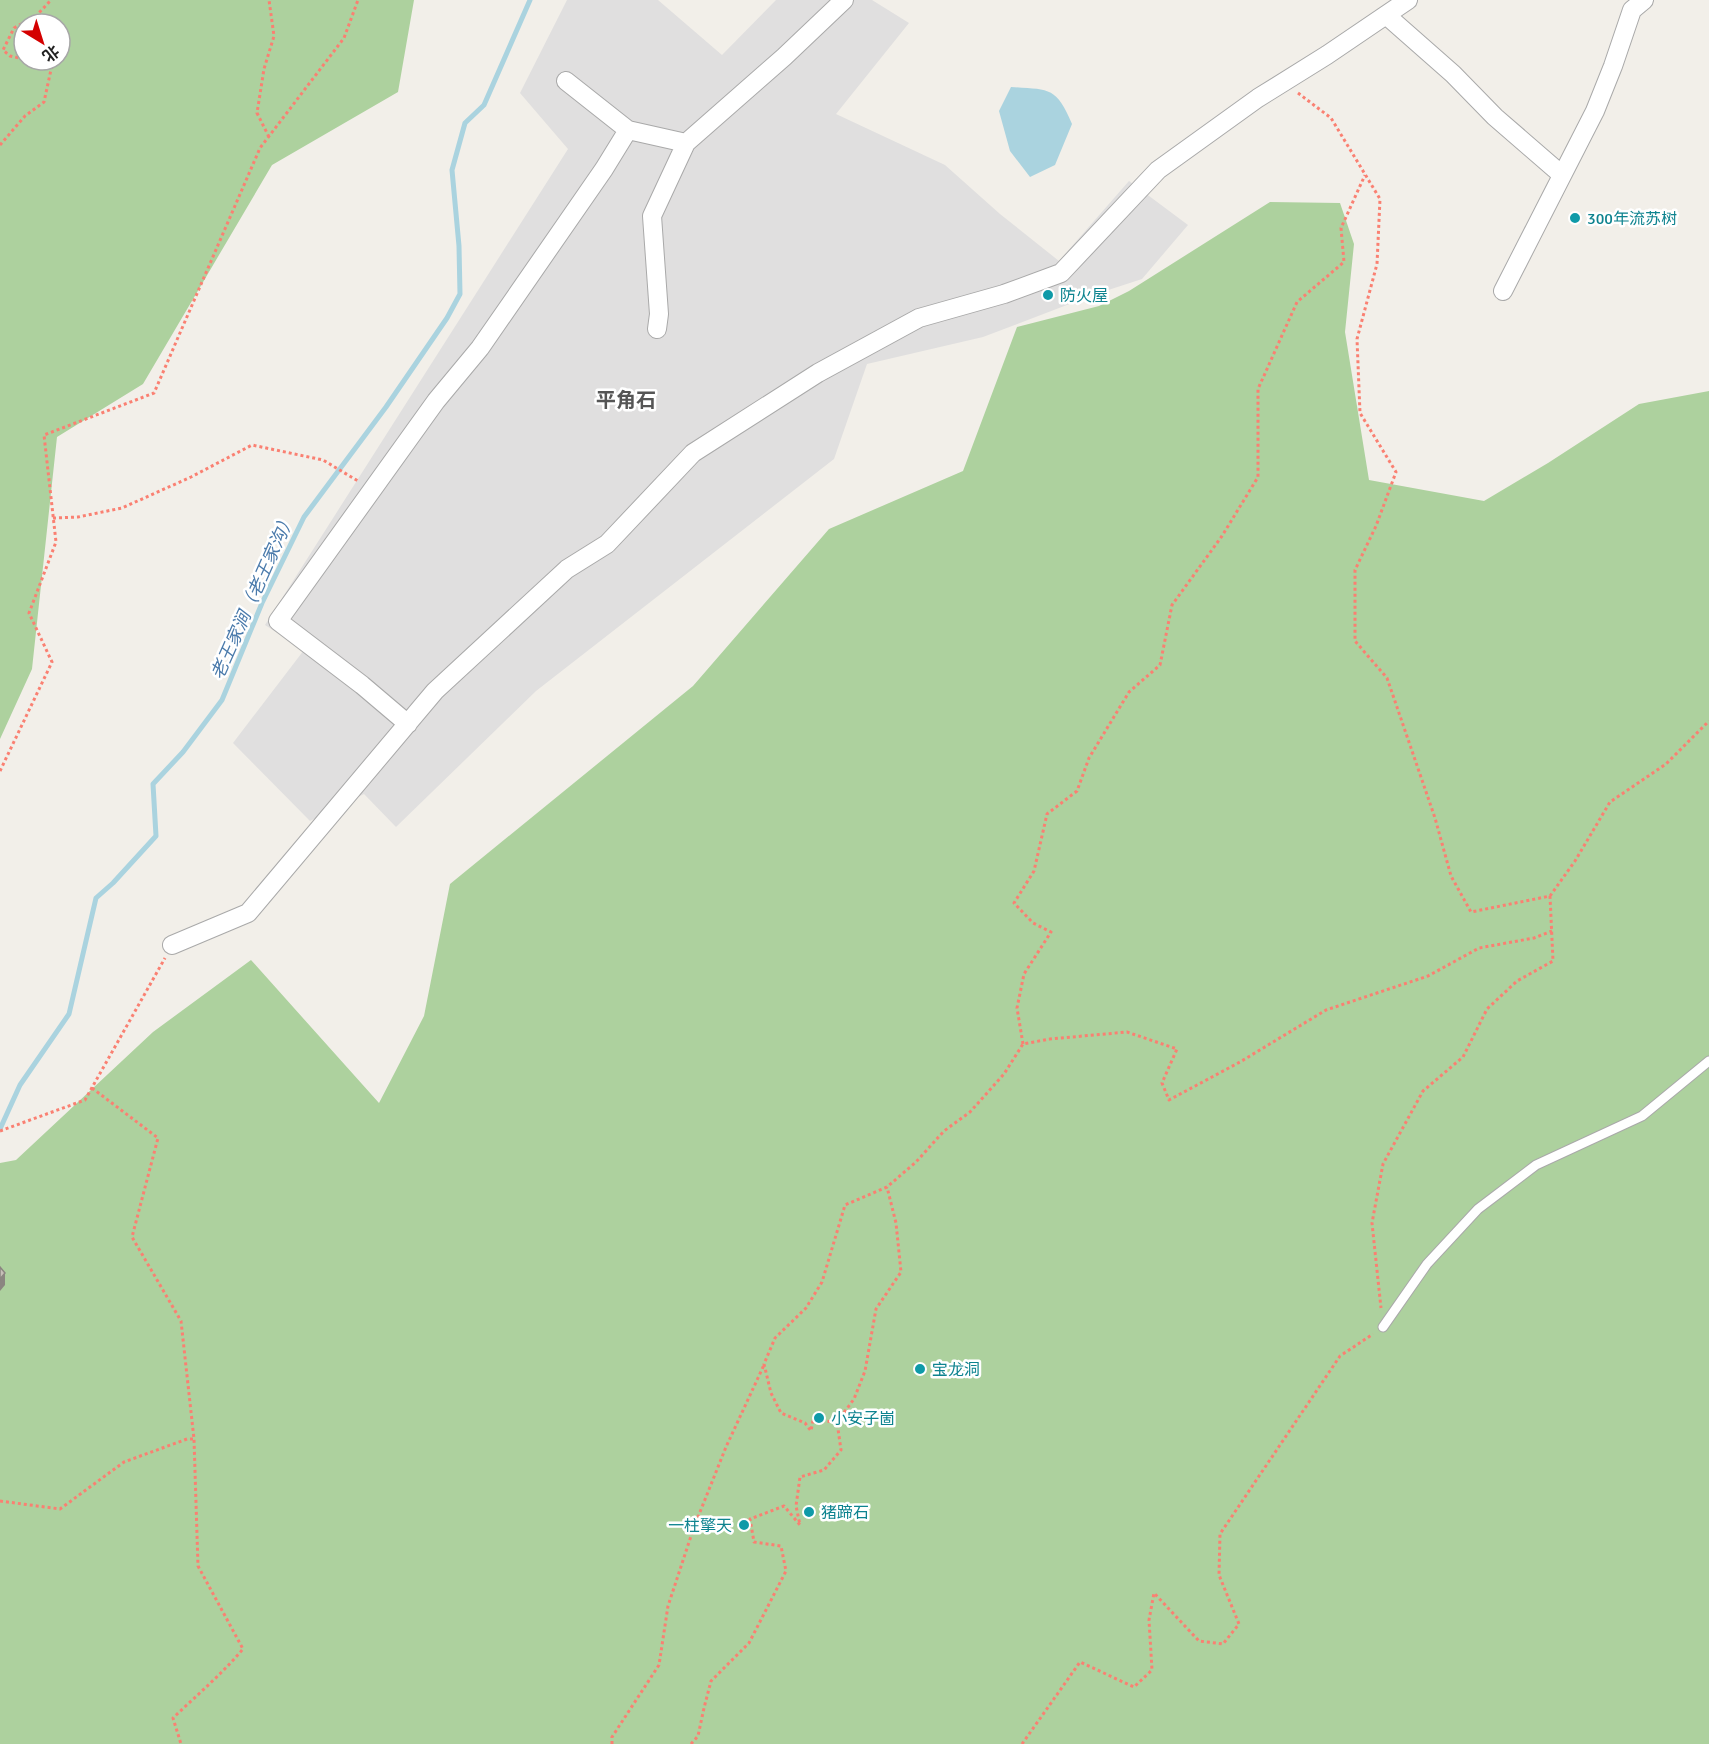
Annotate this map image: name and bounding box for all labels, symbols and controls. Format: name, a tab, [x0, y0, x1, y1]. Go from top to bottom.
north arrow	[12, 12, 72, 72]
text: 北	[38, 40, 63, 66]
place label: 300年流苏树	[1587, 209, 1677, 229]
marker: 300年流苏树	[1568, 211, 1582, 225]
place label: 防火屋	[1060, 286, 1108, 306]
marker: 防火屋	[1041, 288, 1055, 302]
district label: 平角石	[596, 388, 656, 413]
water label: 老王家涧（老王家沟）	[206, 509, 300, 683]
place label: 宝龙洞	[932, 1360, 980, 1380]
marker: 宝龙洞	[913, 1362, 927, 1376]
place label: 小安子崮	[831, 1409, 895, 1429]
marker: 小安子崮	[812, 1411, 826, 1425]
place label: 猪蹄石	[821, 1503, 869, 1523]
marker: 猪蹄石	[802, 1505, 816, 1519]
place label: 一柱擎天	[668, 1516, 732, 1536]
marker: 一柱擎天	[737, 1518, 751, 1532]

